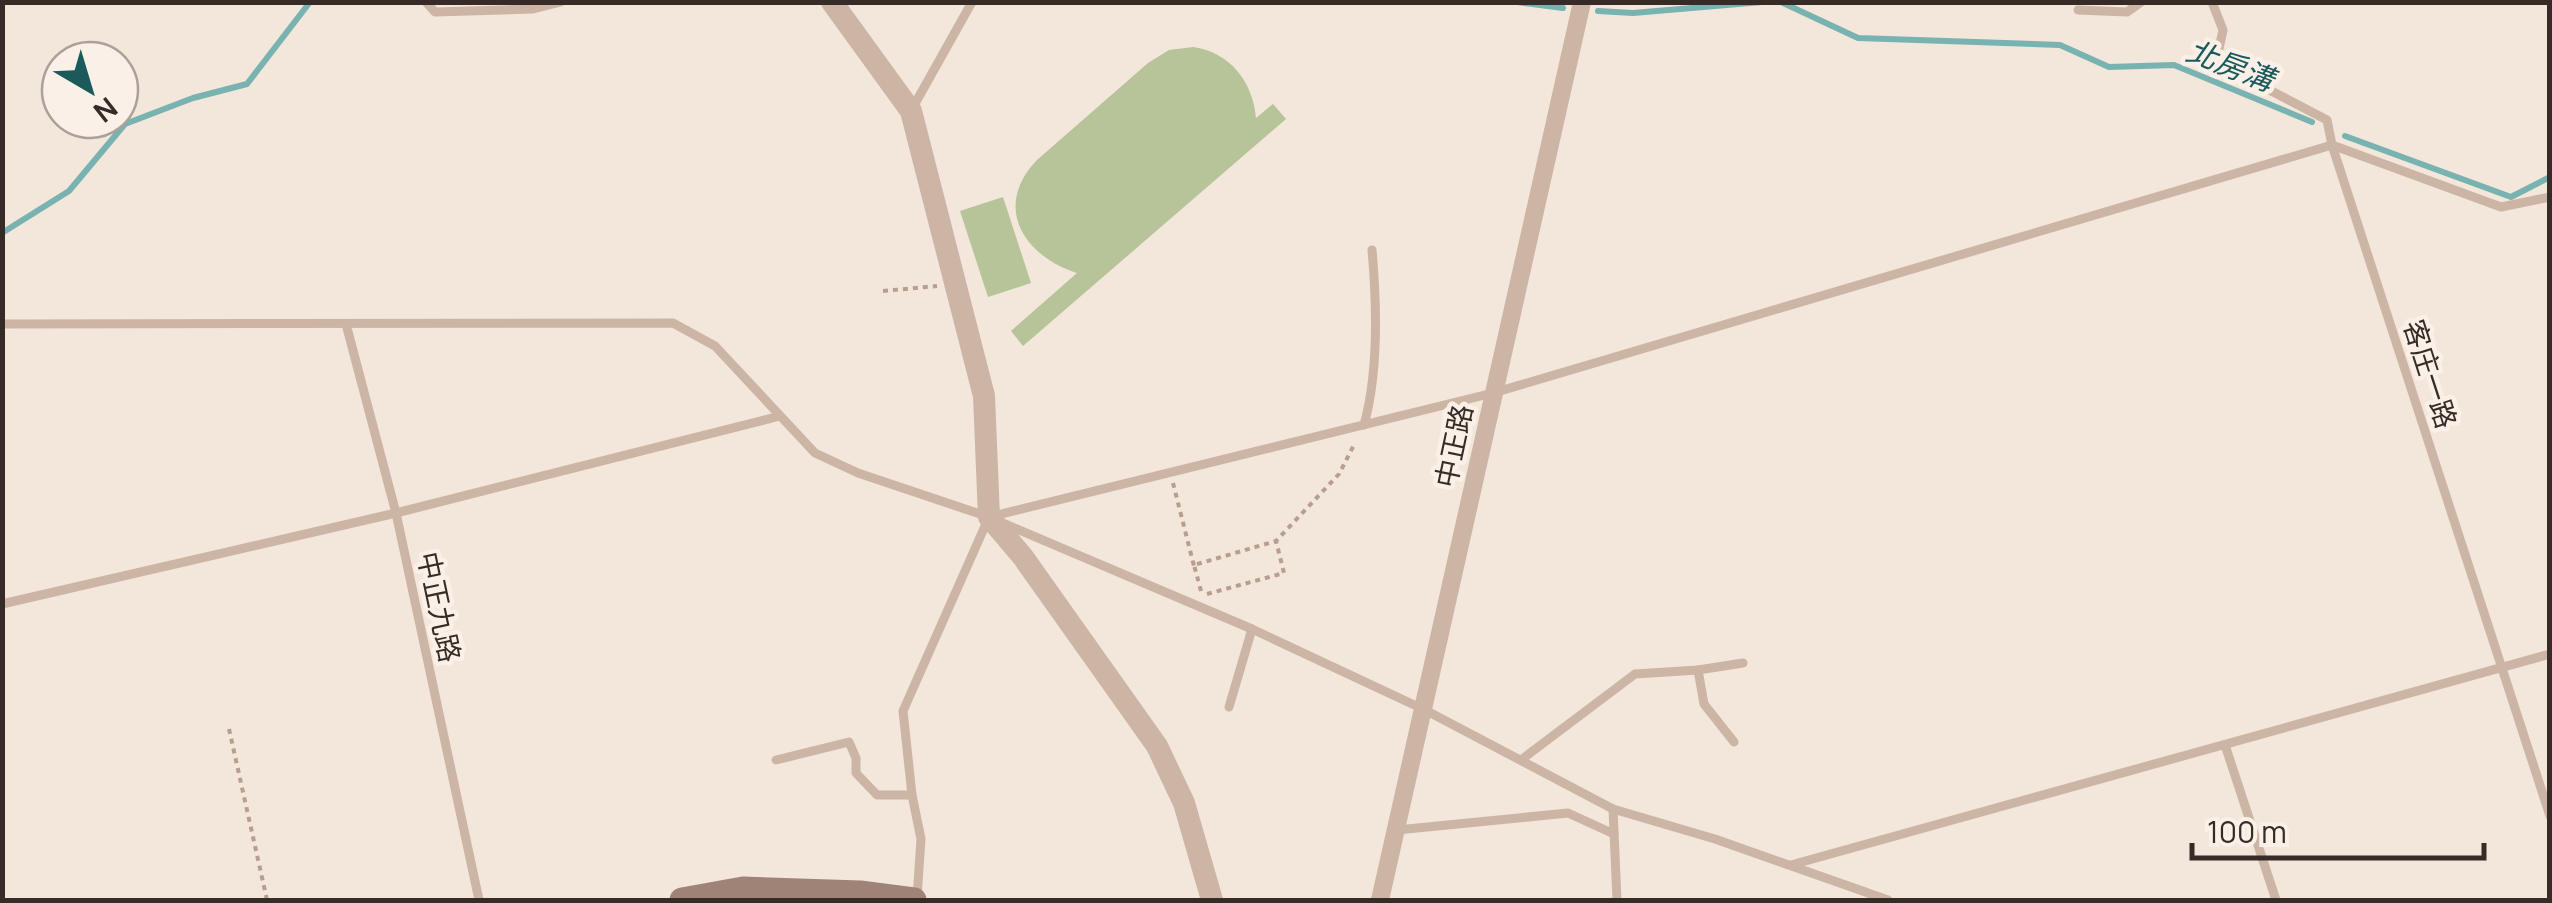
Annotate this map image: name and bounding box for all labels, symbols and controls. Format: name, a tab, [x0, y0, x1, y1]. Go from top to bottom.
water label: 北房溝	[2181, 29, 2284, 101]
north arrow	[40, 40, 140, 140]
text: N	[86, 89, 126, 132]
street label: 客庄一路	[2396, 315, 2466, 433]
street label: 中正路	[1426, 401, 1480, 491]
street label: 中正九路	[410, 548, 470, 666]
scale bar	[2192, 798, 2484, 860]
text: 100 m	[2207, 811, 2287, 852]

